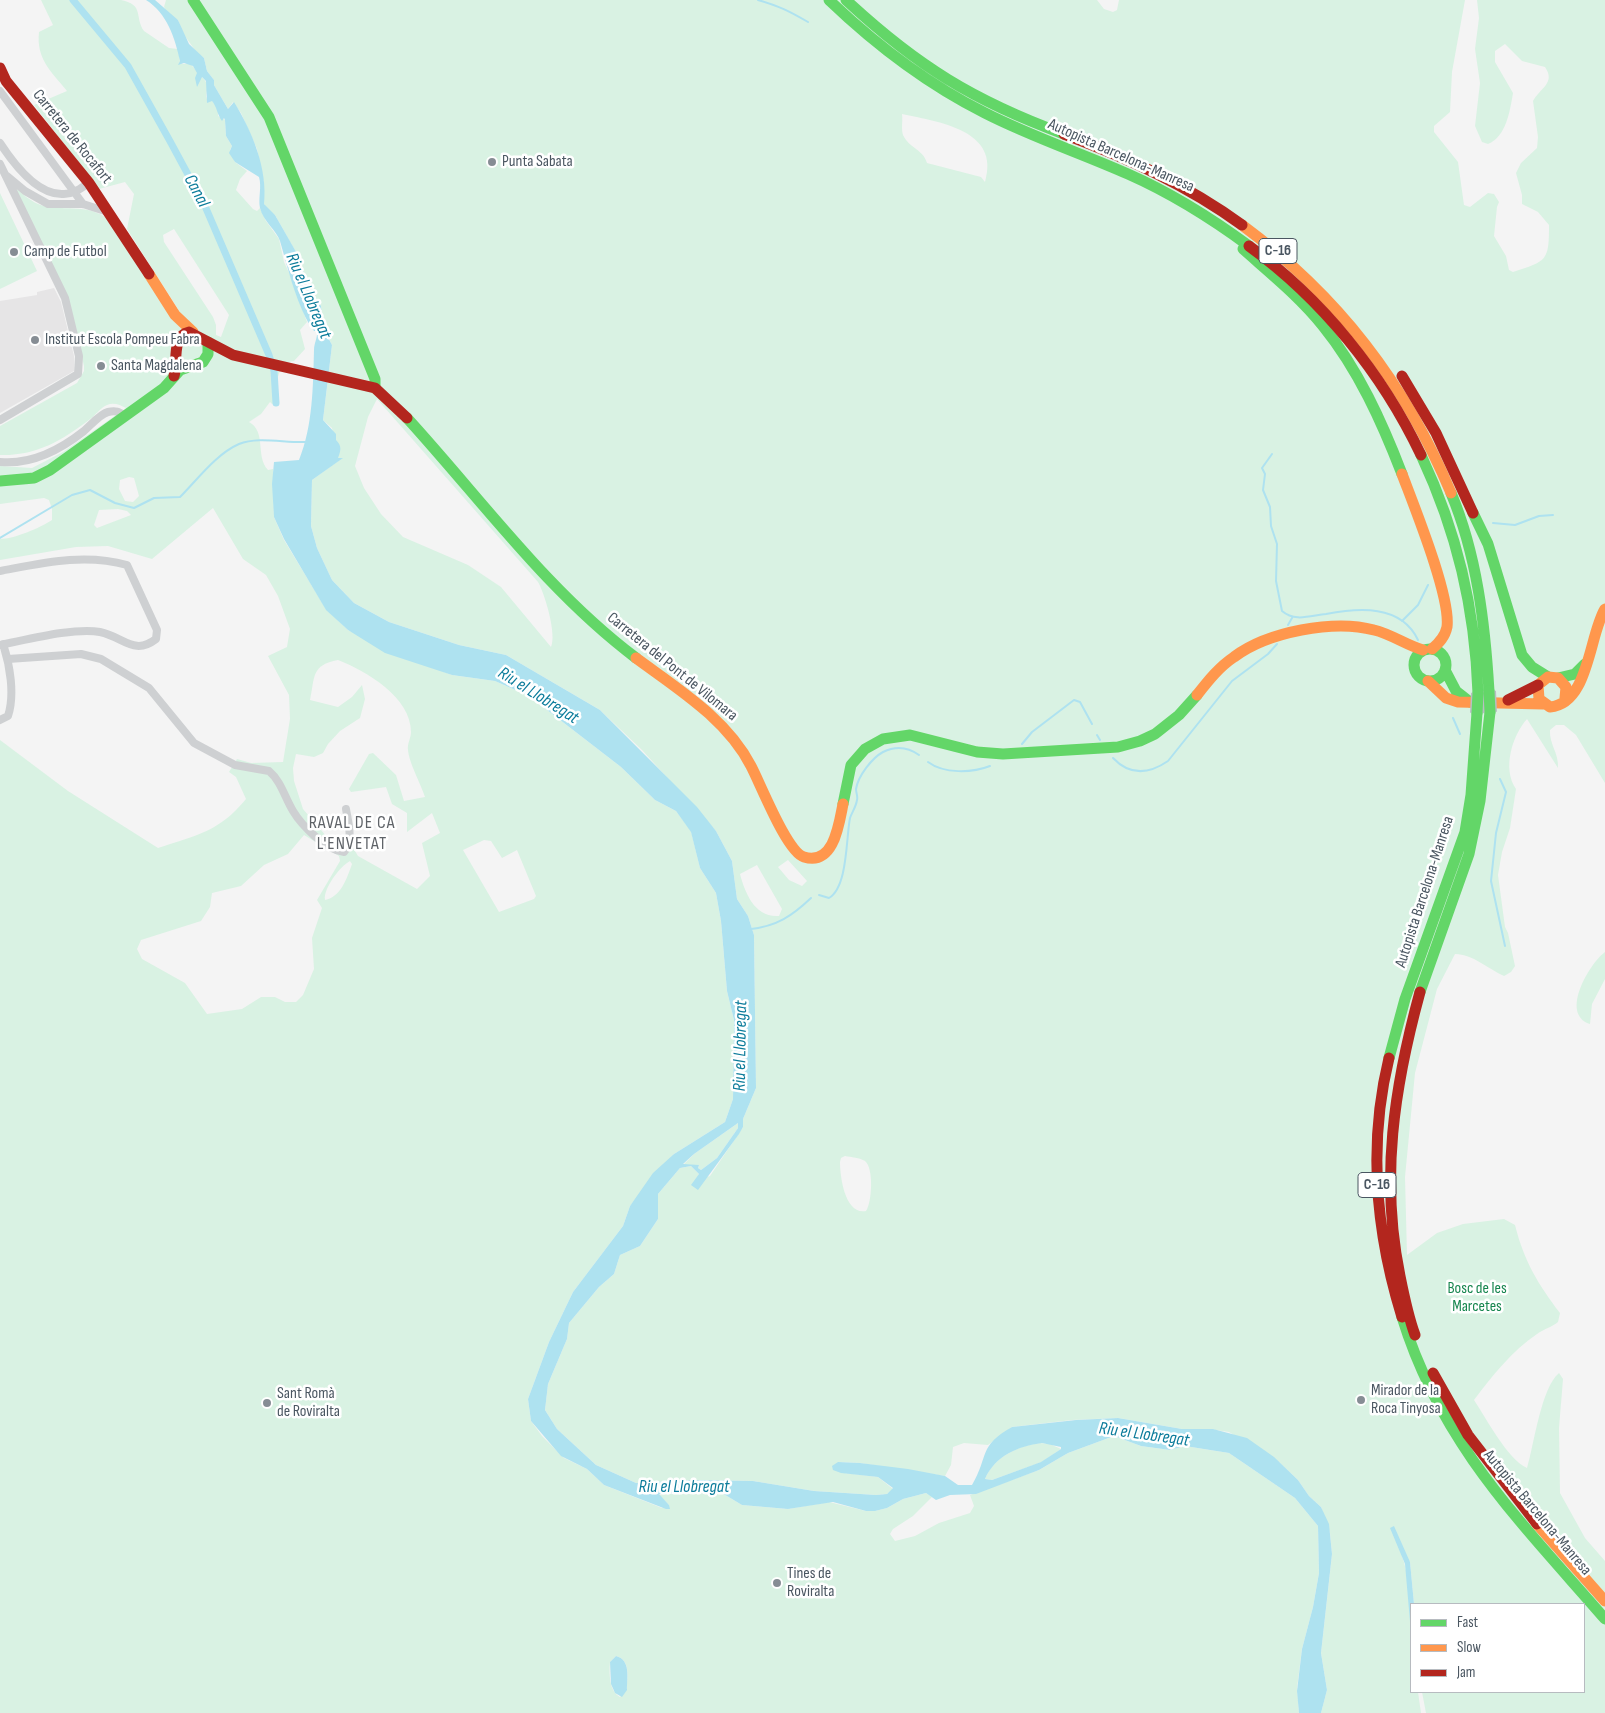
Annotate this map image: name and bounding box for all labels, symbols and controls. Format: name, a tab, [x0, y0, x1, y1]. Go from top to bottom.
street label: Carretera de Rocafort	[28, 86, 116, 188]
street label: Autopista Barcelona-Manresa	[1045, 115, 1197, 197]
place label: Punta Sabata	[502, 152, 573, 172]
marker: Punta Sabata	[486, 156, 498, 168]
water label: Canal	[179, 171, 213, 211]
road number: C-16	[1259, 238, 1297, 264]
place label: Camp de Futbol	[24, 242, 107, 262]
marker: Camp de Futbol	[8, 246, 20, 258]
water label: Riu el Llobregat	[280, 250, 336, 342]
place label: Institut Escola Pompeu Fabra	[45, 330, 200, 350]
marker: Institut Escola Pompeu Fabra	[29, 334, 41, 346]
place label: Santa Magdalena	[111, 356, 202, 376]
marker: Santa Magdalena	[95, 360, 107, 372]
street label: Carretera del Pont de Vilomara	[603, 609, 741, 725]
water label: Riu el Llobregat	[494, 663, 582, 729]
district label: RAVAL DE CA L'ENVETAT	[307, 812, 397, 854]
street label: Autopista Barcelona-Manresa	[1391, 814, 1459, 970]
water label: Riu el Llobregat	[729, 1000, 753, 1092]
road number: C-16	[1358, 1172, 1396, 1198]
park label: Bosc de les Marcetes	[1447, 1279, 1507, 1317]
place label: Mirador de la Roca Tinyosa	[1371, 1381, 1441, 1419]
place label: Sant Romà de Roviralta	[277, 1384, 340, 1422]
marker: Mirador de la Roca Tinyosa	[1355, 1394, 1367, 1406]
marker: Sant Romà de Roviralta	[261, 1397, 273, 1409]
water label: Riu el Llobregat	[1097, 1418, 1191, 1452]
street label: Autopista Barcelona-Manresa	[1479, 1446, 1595, 1580]
water label: Riu el Llobregat	[639, 1476, 729, 1498]
place label: Tines de Roviralta	[787, 1564, 834, 1602]
marker: Tines de Roviralta	[771, 1577, 783, 1589]
legend	[1410, 1603, 1585, 1693]
text: Fast	[1457, 1613, 1478, 1632]
text: Slow	[1457, 1638, 1481, 1657]
text: Jam	[1457, 1663, 1475, 1682]

